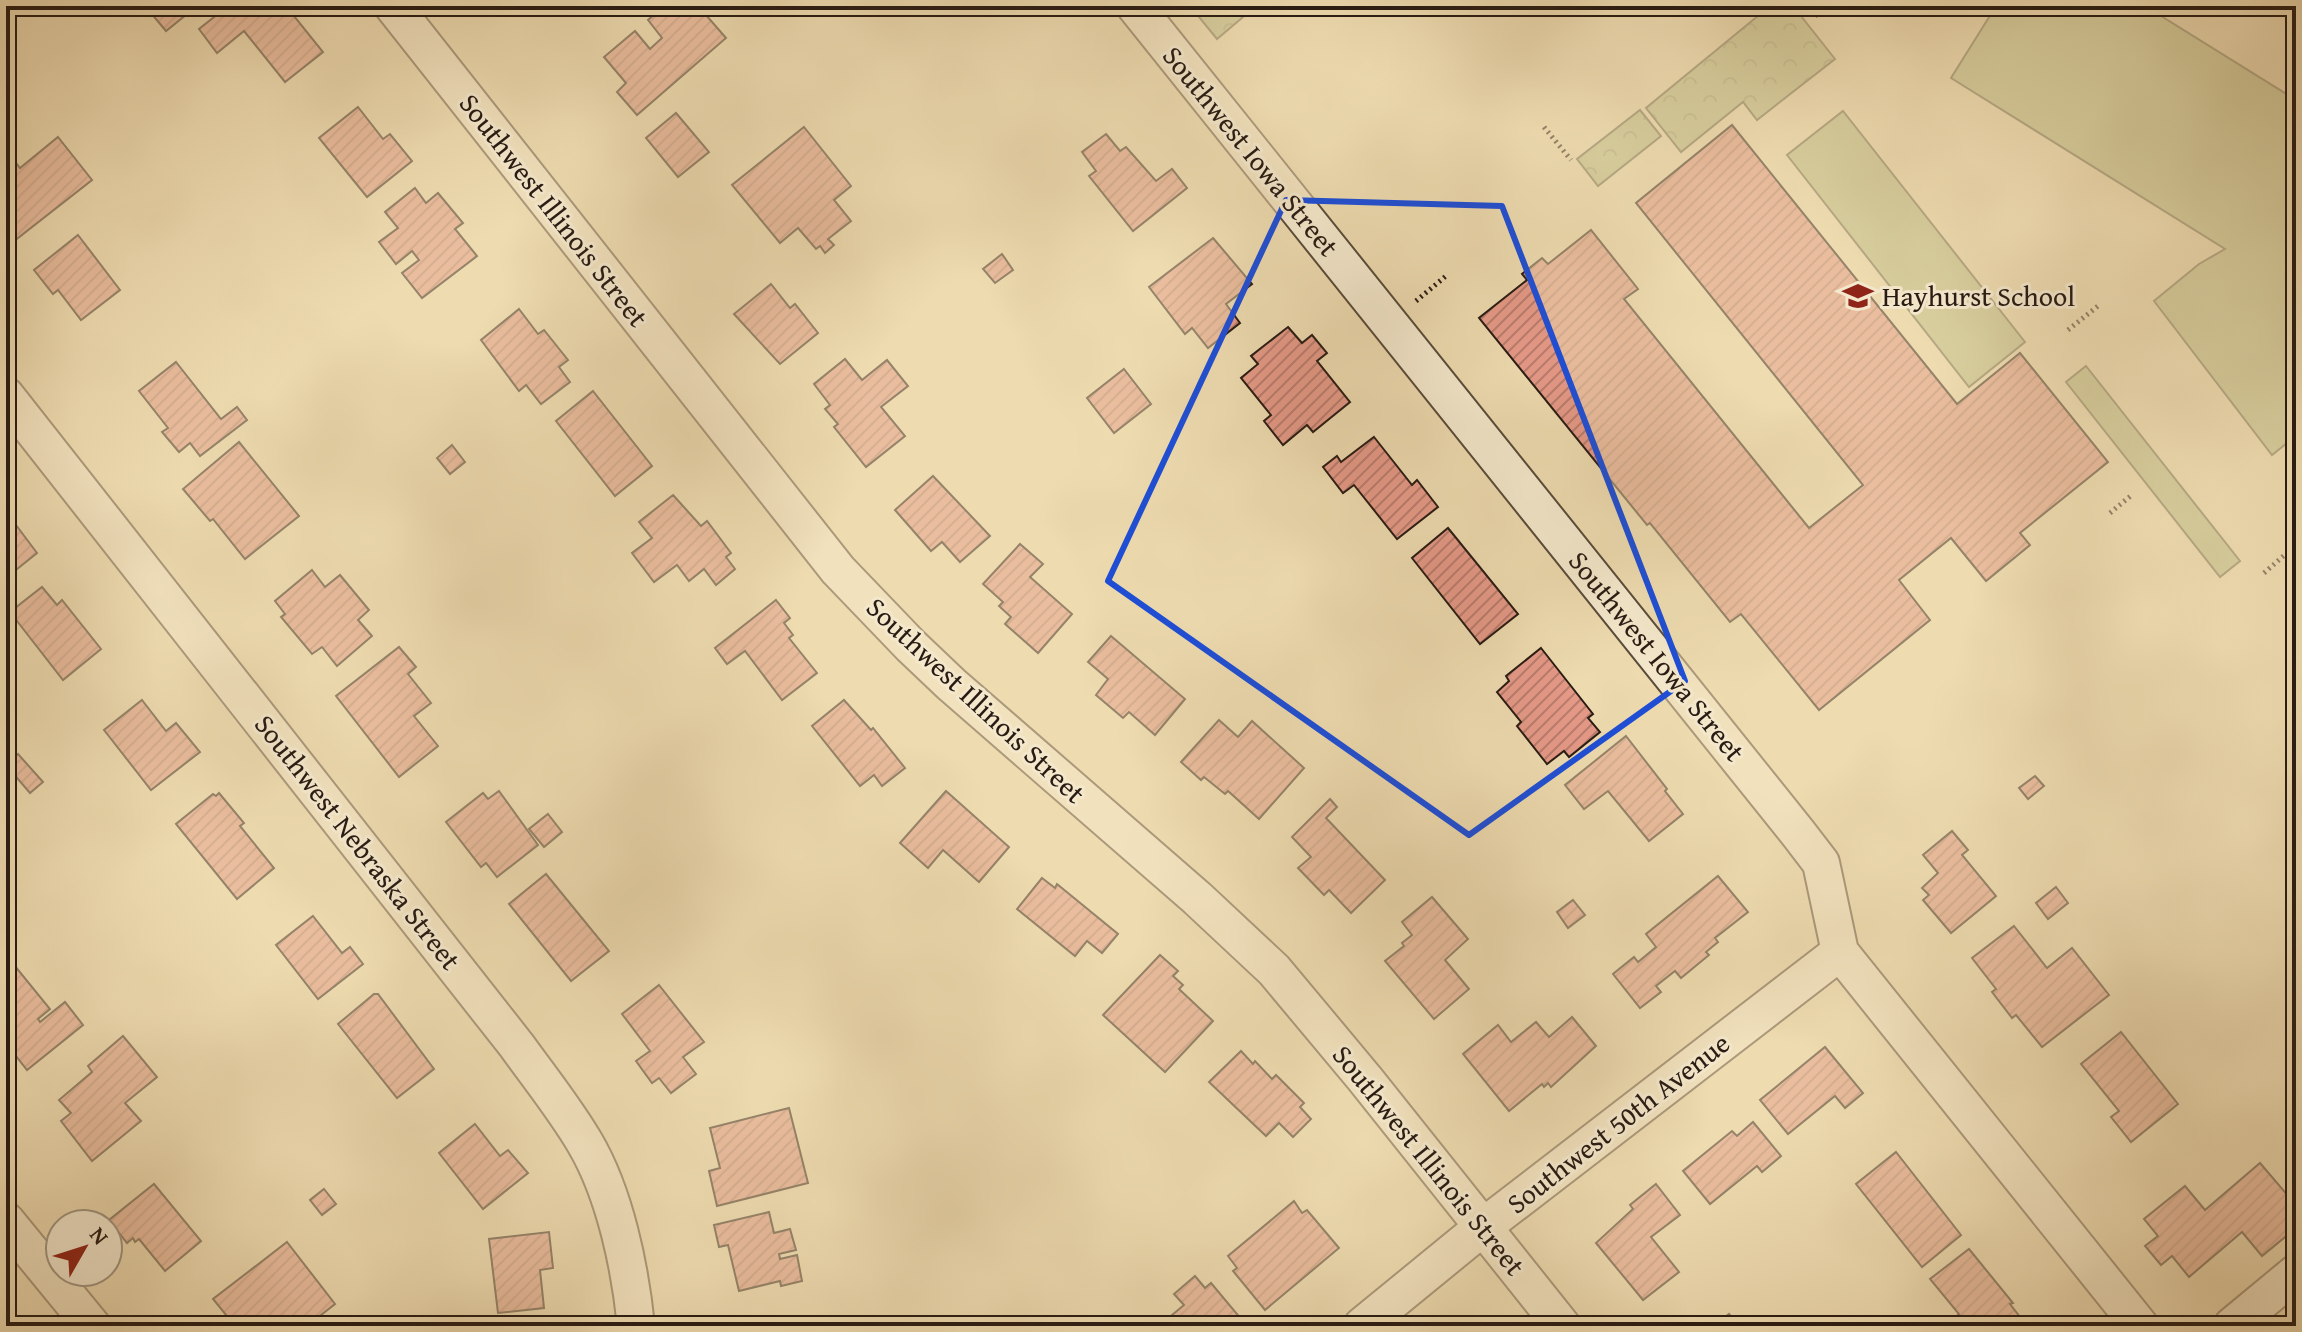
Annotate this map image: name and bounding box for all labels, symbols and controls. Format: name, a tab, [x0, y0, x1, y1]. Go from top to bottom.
street label: Southwest Iowa Street	[1153, 37, 1349, 265]
street label: Southwest Illinois Street	[450, 84, 659, 335]
place label: Hayhurst School	[1882, 275, 2075, 316]
school or university icon: Hayhurst School	[1841, 279, 1875, 313]
street label: Southwest Iowa Street	[1559, 542, 1755, 770]
street label: Southwest Illinois Street	[858, 587, 1095, 812]
street label: Southwest Nebraska Street	[245, 705, 471, 978]
street label: Southwest 50th Avenue	[1497, 1022, 1738, 1223]
street label: Southwest Illinois Street	[1323, 1035, 1536, 1284]
north arrow	[44, 1208, 124, 1288]
text: N	[82, 1220, 117, 1251]

